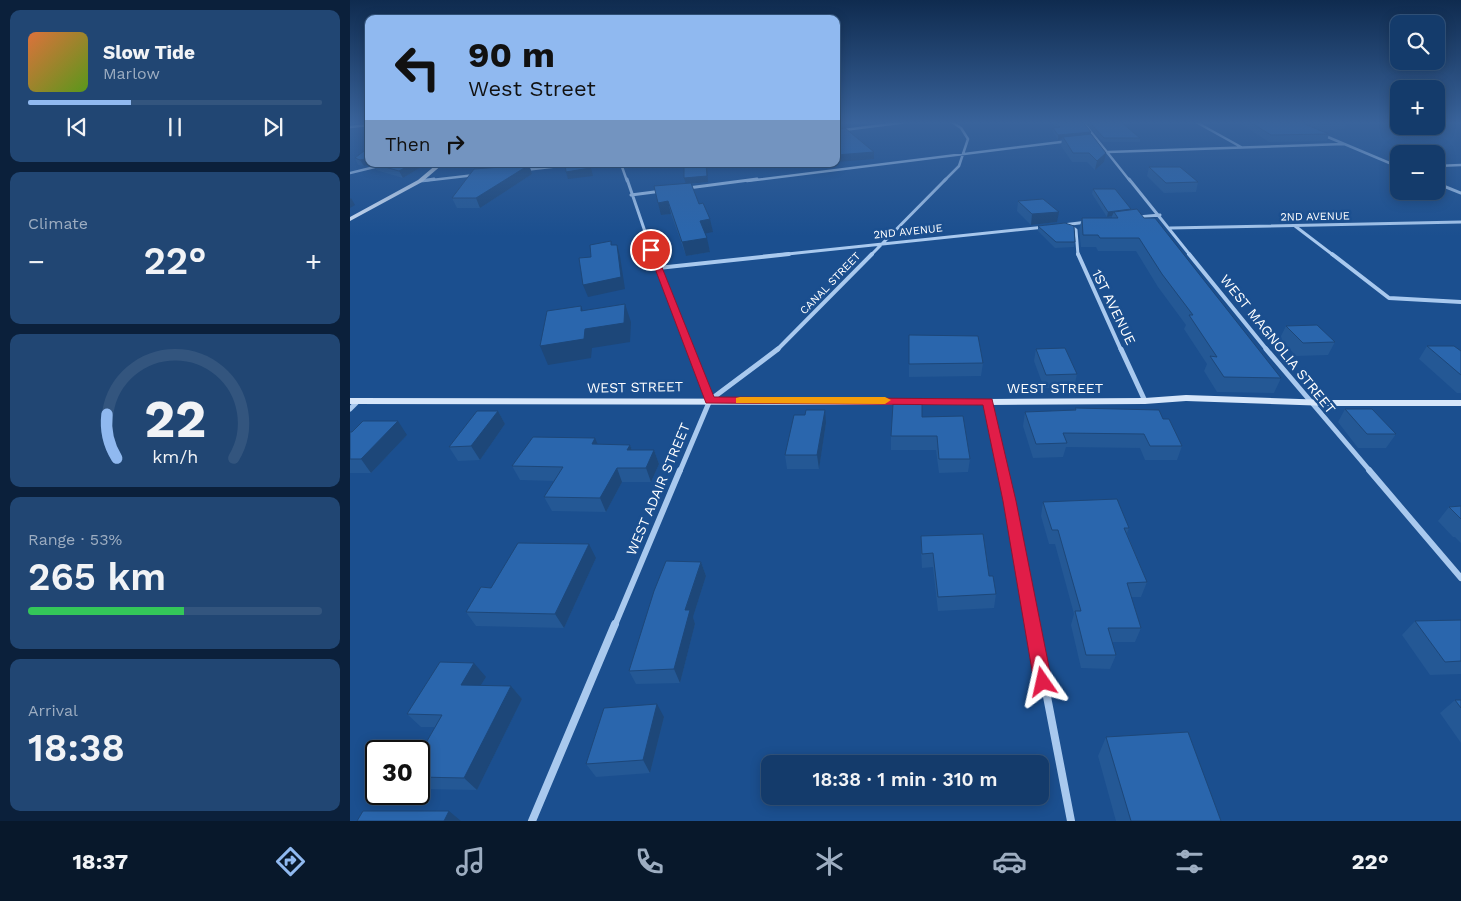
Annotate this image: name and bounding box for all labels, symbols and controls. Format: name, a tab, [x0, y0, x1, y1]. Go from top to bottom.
map controls	[1390, 15, 1445, 200]
button: search	[1390, 15, 1445, 70]
text: 90 m	[468, 34, 555, 76]
icon: left	[385, 35, 450, 100]
text: Slow Tide	[103, 41, 195, 64]
text: Marlow	[103, 64, 160, 83]
text: West Street	[468, 76, 596, 101]
button: +	[1390, 80, 1445, 135]
icon: previous	[63, 113, 91, 141]
icon: pause	[161, 113, 189, 141]
icon: next	[259, 113, 287, 141]
icon: right	[441, 130, 469, 158]
text: Then	[385, 133, 431, 156]
button: −	[1390, 145, 1445, 200]
street label: 2ND AVENUE	[1280, 209, 1350, 224]
text: Climate	[28, 214, 88, 233]
street label: 2ND AVENUE	[873, 221, 943, 242]
pin	[630, 229, 672, 271]
icon: arrive	[637, 236, 665, 264]
text: 22°	[143, 239, 207, 283]
text: −	[28, 245, 45, 278]
text: +	[305, 245, 322, 278]
street label: CANAL STREET	[797, 249, 864, 317]
street label: 1ST AVENUE	[1089, 267, 1139, 347]
street label: WEST MAGNOLIA STREET	[1217, 271, 1339, 417]
street label: WEST STREET	[587, 378, 684, 396]
street label: WEST STREET	[1007, 380, 1104, 396]
text: 22	[144, 389, 206, 450]
street label: WEST ADAIR STREET	[623, 420, 693, 558]
text: km/h	[152, 446, 198, 467]
text: Range · 53%	[28, 530, 122, 549]
text: 265 km	[28, 555, 166, 599]
position arrow	[1016, 655, 1068, 707]
text: Arrival	[28, 701, 78, 720]
text: 18:38	[28, 726, 125, 770]
speed limit sign: 30	[365, 740, 430, 805]
text: 18:38 · 1 min · 310 m	[813, 768, 997, 791]
icon: directions	[273, 844, 308, 879]
icon: music	[453, 844, 488, 879]
icon: phone	[632, 844, 667, 879]
icon: climate	[812, 844, 847, 879]
icon: car	[992, 844, 1027, 879]
icon: filters	[1172, 844, 1207, 879]
text: 18:37	[72, 849, 128, 874]
text: 22°	[1351, 849, 1389, 874]

